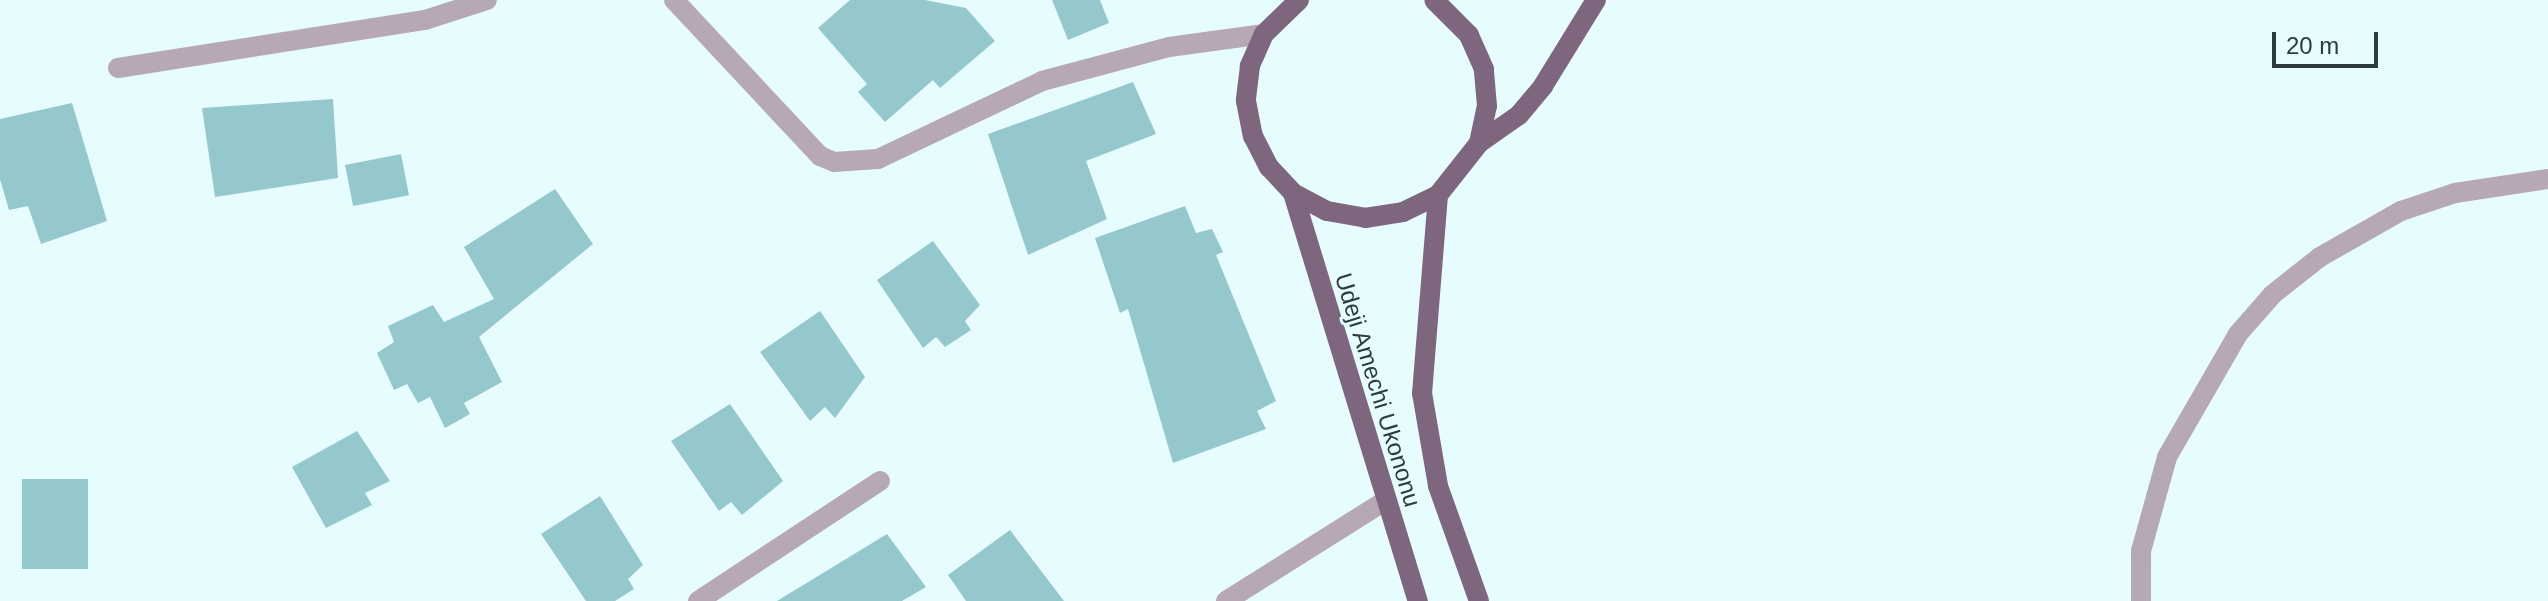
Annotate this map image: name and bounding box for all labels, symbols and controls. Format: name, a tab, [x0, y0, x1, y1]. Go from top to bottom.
scale bar	[2276, 16, 2382, 66]
text: 20 m	[2286, 32, 2339, 59]
street label: Udeji Amechi Ukononu	[1329, 269, 1427, 511]

